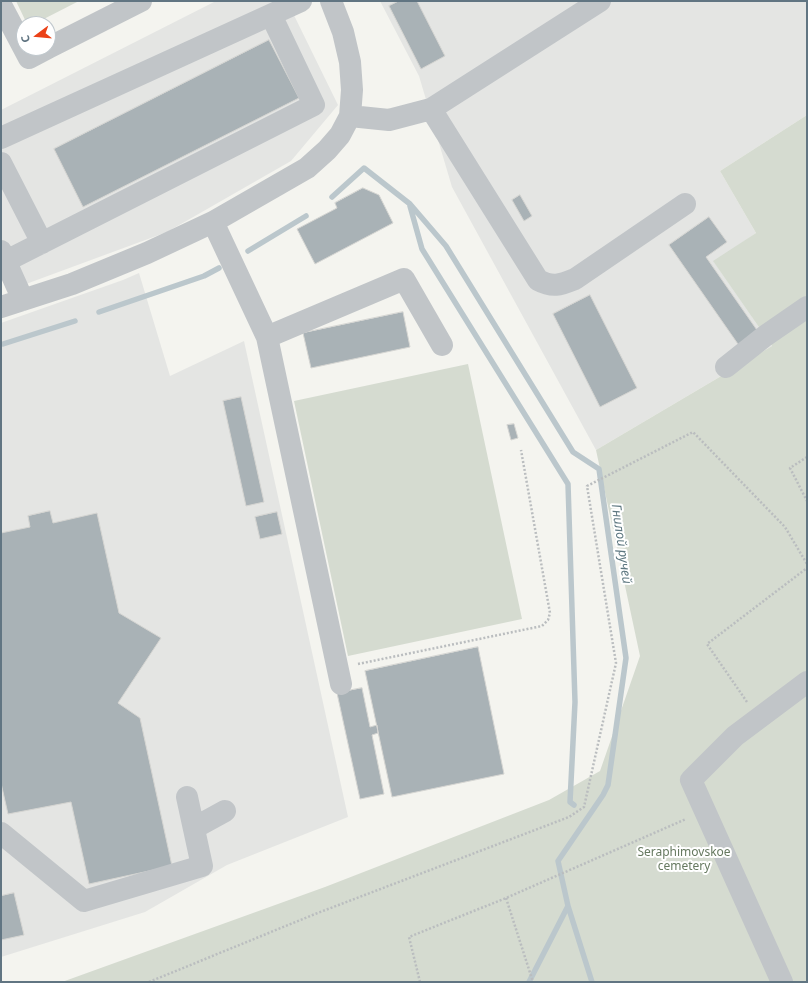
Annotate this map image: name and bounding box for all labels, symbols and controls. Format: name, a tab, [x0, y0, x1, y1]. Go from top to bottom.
north arrow	[16, 16, 56, 56]
text: С	[17, 34, 33, 45]
water label: Гнилой ручей	[608, 503, 634, 585]
park label: Seraphimovskoe cemetery	[637, 846, 731, 874]

